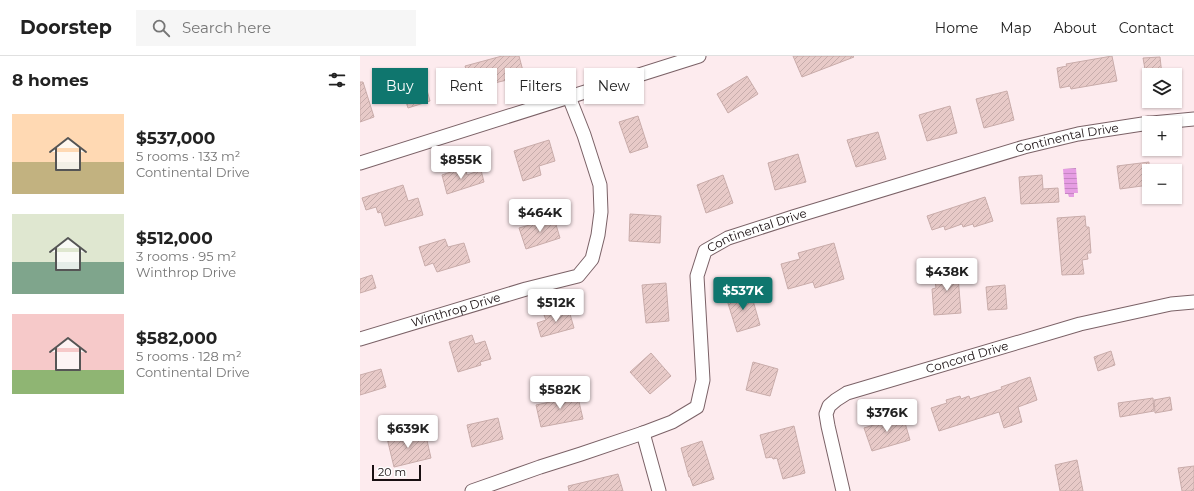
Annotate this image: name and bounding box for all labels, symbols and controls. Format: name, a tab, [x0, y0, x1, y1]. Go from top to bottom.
search box	[136, 10, 416, 46]
text: Doorstep	[20, 16, 112, 39]
icon: search	[150, 17, 172, 39]
text: Search here	[182, 18, 271, 37]
text: Home	[935, 19, 978, 37]
text: Map	[1000, 19, 1031, 37]
text: About	[1053, 19, 1097, 37]
text: Contact	[1119, 19, 1174, 37]
chip: Buy	[372, 68, 428, 104]
chip: Rent	[436, 68, 497, 104]
chip: Filters	[505, 68, 576, 104]
chip: New	[584, 68, 644, 104]
map controls	[1142, 68, 1182, 204]
button: layers	[1142, 68, 1182, 108]
icon: filters	[326, 69, 348, 91]
text: 8 homes	[12, 70, 89, 90]
button: +	[1142, 116, 1182, 156]
street label: Continental Drive	[1014, 120, 1120, 156]
text: $537,000	[136, 128, 215, 148]
icon: home	[44, 130, 92, 178]
pin: $855K	[433, 146, 489, 180]
text: 5 rooms · 133 m²	[136, 148, 240, 164]
text: $855K	[440, 151, 482, 167]
text: Continental Drive	[136, 164, 250, 180]
button: −	[1142, 164, 1182, 204]
pin: $464K	[512, 199, 568, 233]
text: $464K	[518, 204, 562, 220]
street label: Continental Drive	[704, 205, 808, 255]
text: $512,000	[136, 228, 213, 248]
icon: home	[44, 230, 92, 278]
text: 3 rooms · 95 m²	[136, 248, 236, 264]
pin: $438K	[919, 258, 975, 292]
text: $438K	[925, 263, 969, 279]
text: Winthrop Drive	[136, 264, 236, 280]
pin: $537K	[715, 277, 771, 311]
text: $537K	[722, 282, 764, 298]
street label: Winthrop Drive	[409, 289, 502, 330]
pin: $512K	[528, 289, 584, 323]
text: $512K	[537, 294, 575, 310]
text: $582,000	[136, 328, 217, 348]
icon: home	[44, 330, 92, 378]
street label: Concord Drive	[924, 338, 1010, 376]
text: 5 rooms · 128 m²	[136, 348, 242, 364]
text: Continental Drive	[136, 364, 250, 380]
pin: $582K	[532, 376, 588, 410]
text: $582K	[539, 381, 581, 397]
pin: $376K	[859, 399, 915, 433]
text: $376K	[866, 404, 908, 420]
pin: $639K	[380, 415, 436, 449]
text: $639K	[387, 420, 429, 436]
scale bar	[372, 463, 421, 482]
text: 20 m	[378, 465, 406, 479]

